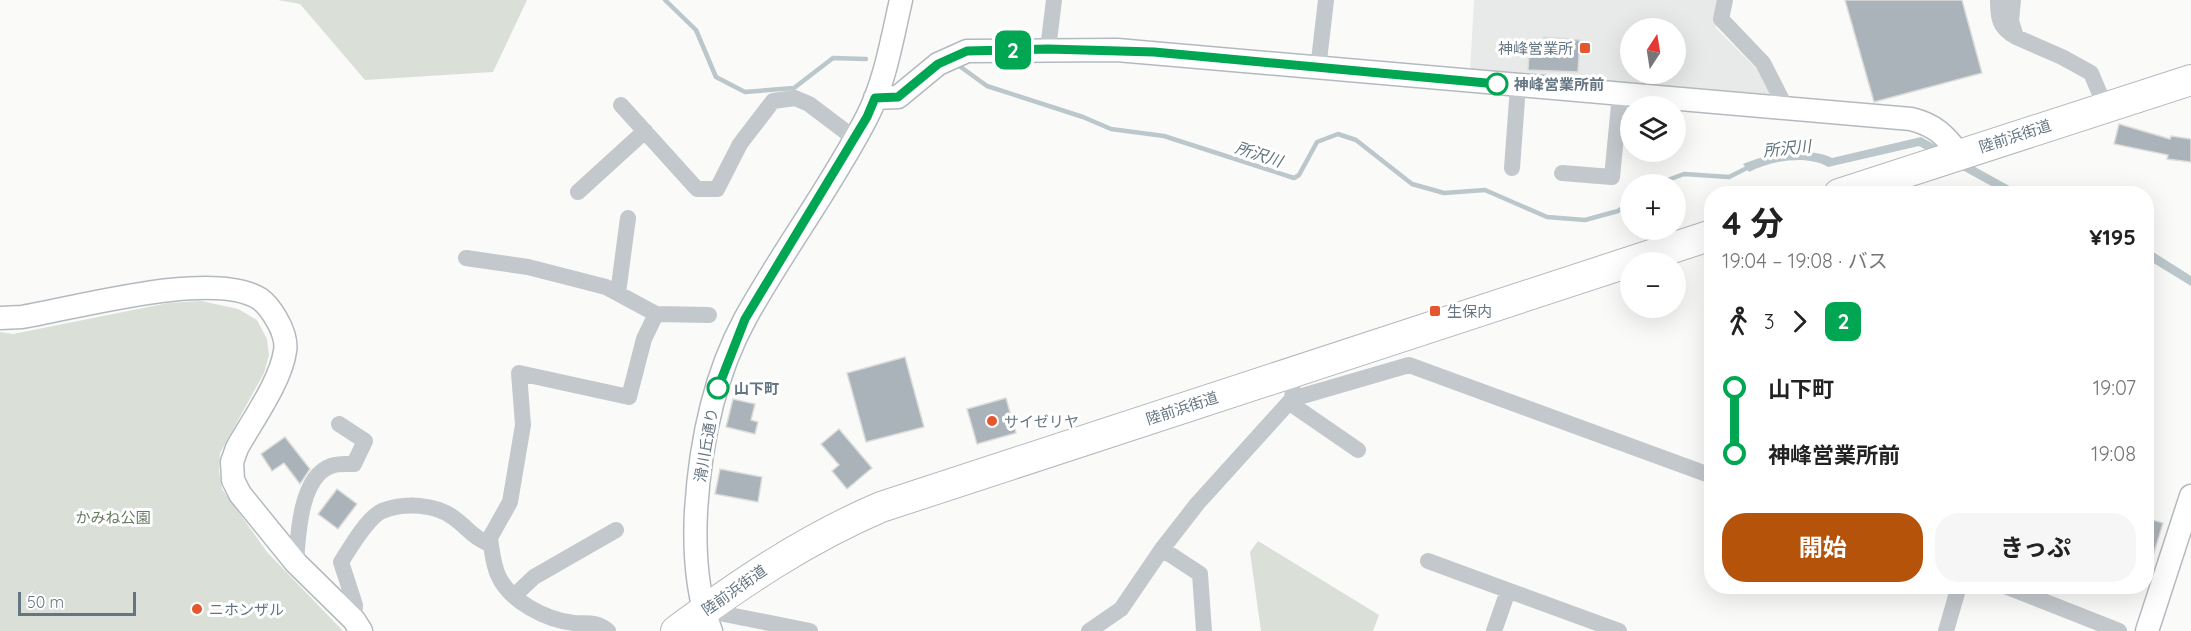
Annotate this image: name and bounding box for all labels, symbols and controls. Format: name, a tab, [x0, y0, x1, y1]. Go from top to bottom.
north arrow	[1620, 18, 1686, 84]
map controls	[1620, 18, 1686, 318]
line badge: 2	[994, 31, 1032, 70]
text: 2	[1007, 37, 1019, 63]
place label: 神峰営業所	[1498, 39, 1573, 58]
marker: 神峰営業所	[1578, 41, 1592, 55]
marker: 神峰営業所前	[1486, 73, 1508, 95]
place label: 神峰営業所前	[1513, 75, 1604, 94]
button: layers	[1620, 96, 1686, 162]
street label: 陸前浜街道	[1976, 115, 2054, 157]
water label: 所沢川	[1762, 135, 1814, 160]
water label: 所沢川	[1233, 137, 1287, 172]
button: +	[1620, 174, 1686, 240]
text: 4 分	[1722, 202, 1784, 243]
text: ¥195	[2089, 223, 2136, 251]
text: 19:04 – 19:08 · バス	[1722, 248, 1888, 273]
button: −	[1620, 252, 1686, 318]
place label: 生保内	[1447, 302, 1492, 321]
marker: 生保内	[1428, 304, 1442, 318]
icon: walk	[1722, 305, 1755, 338]
icon: forward	[1783, 305, 1816, 338]
text: 2	[1837, 308, 1849, 334]
text: 3	[1764, 309, 1774, 334]
text: 山下町	[1768, 375, 1834, 403]
text: 19:07	[2093, 375, 2136, 400]
marker: 山下町	[707, 377, 729, 399]
place label: 山下町	[734, 379, 779, 398]
street label: 陸前浜街道	[1143, 387, 1221, 429]
street label: 滑川丘通り	[690, 406, 722, 484]
place label: サイゼリヤ	[1004, 412, 1079, 431]
marker: サイゼリヤ	[985, 414, 999, 428]
text: 神峰営業所前	[1768, 441, 1900, 469]
text: 19:08	[2091, 441, 2136, 466]
park label: かみね公園	[75, 508, 151, 527]
button: 開始	[1722, 513, 1923, 582]
button: きっぷ	[1935, 513, 2136, 582]
street label: 陸前浜街道	[698, 561, 770, 619]
scale bar	[18, 589, 136, 616]
text: 50 m	[27, 592, 64, 612]
place label: ニホンザル	[209, 600, 284, 619]
marker: ニホンザル	[190, 602, 204, 616]

